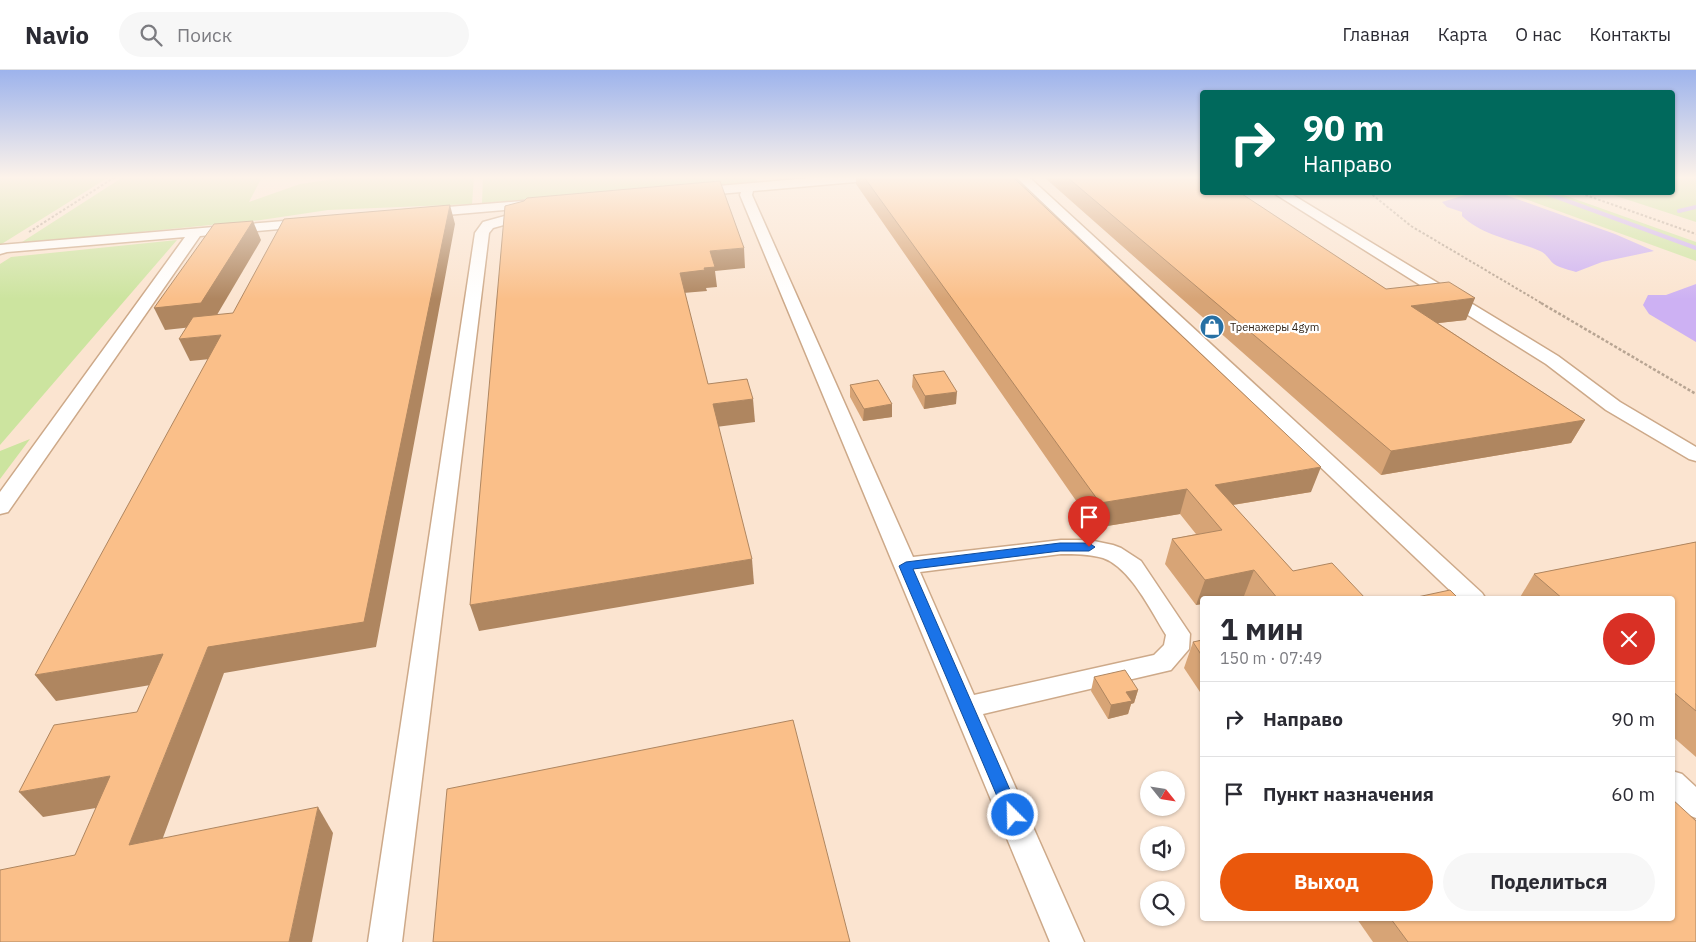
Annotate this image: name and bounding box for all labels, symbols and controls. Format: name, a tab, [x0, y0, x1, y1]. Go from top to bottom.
search box	[119, 12, 469, 57]
text: Navio	[25, 19, 89, 51]
icon: search	[137, 21, 165, 49]
text: Поиск	[177, 23, 232, 47]
text: Главная	[1342, 23, 1410, 46]
text: Карта	[1438, 23, 1487, 46]
text: О нас	[1515, 23, 1562, 46]
text: Контакты	[1590, 23, 1671, 46]
text: 90 m	[1303, 105, 1385, 151]
icon: right	[1220, 110, 1285, 175]
text: Направо	[1303, 149, 1392, 178]
shop icon: Тренажеры 4gym	[1199, 314, 1225, 340]
place label: Тренажеры 4gym	[1230, 320, 1319, 334]
pin	[1068, 496, 1110, 547]
icon: arrive	[1075, 503, 1103, 531]
text: 1 мин	[1220, 609, 1304, 648]
button: close	[1603, 613, 1655, 665]
text: 150 m · 07:49	[1220, 648, 1322, 668]
icon: right	[1220, 705, 1248, 733]
text: Направо	[1263, 707, 1343, 731]
text: 90 m	[1611, 707, 1655, 731]
north arrow	[1140, 771, 1185, 816]
map controls	[1140, 771, 1185, 926]
icon: arrive	[1220, 780, 1248, 808]
text: Пункт назначения	[1263, 782, 1434, 806]
text: 60 m	[1611, 782, 1655, 806]
position arrow	[986, 788, 1038, 840]
button: sound	[1140, 826, 1185, 871]
button: Выход	[1220, 853, 1433, 911]
button: Поделиться	[1443, 853, 1655, 911]
button: search	[1140, 881, 1185, 926]

